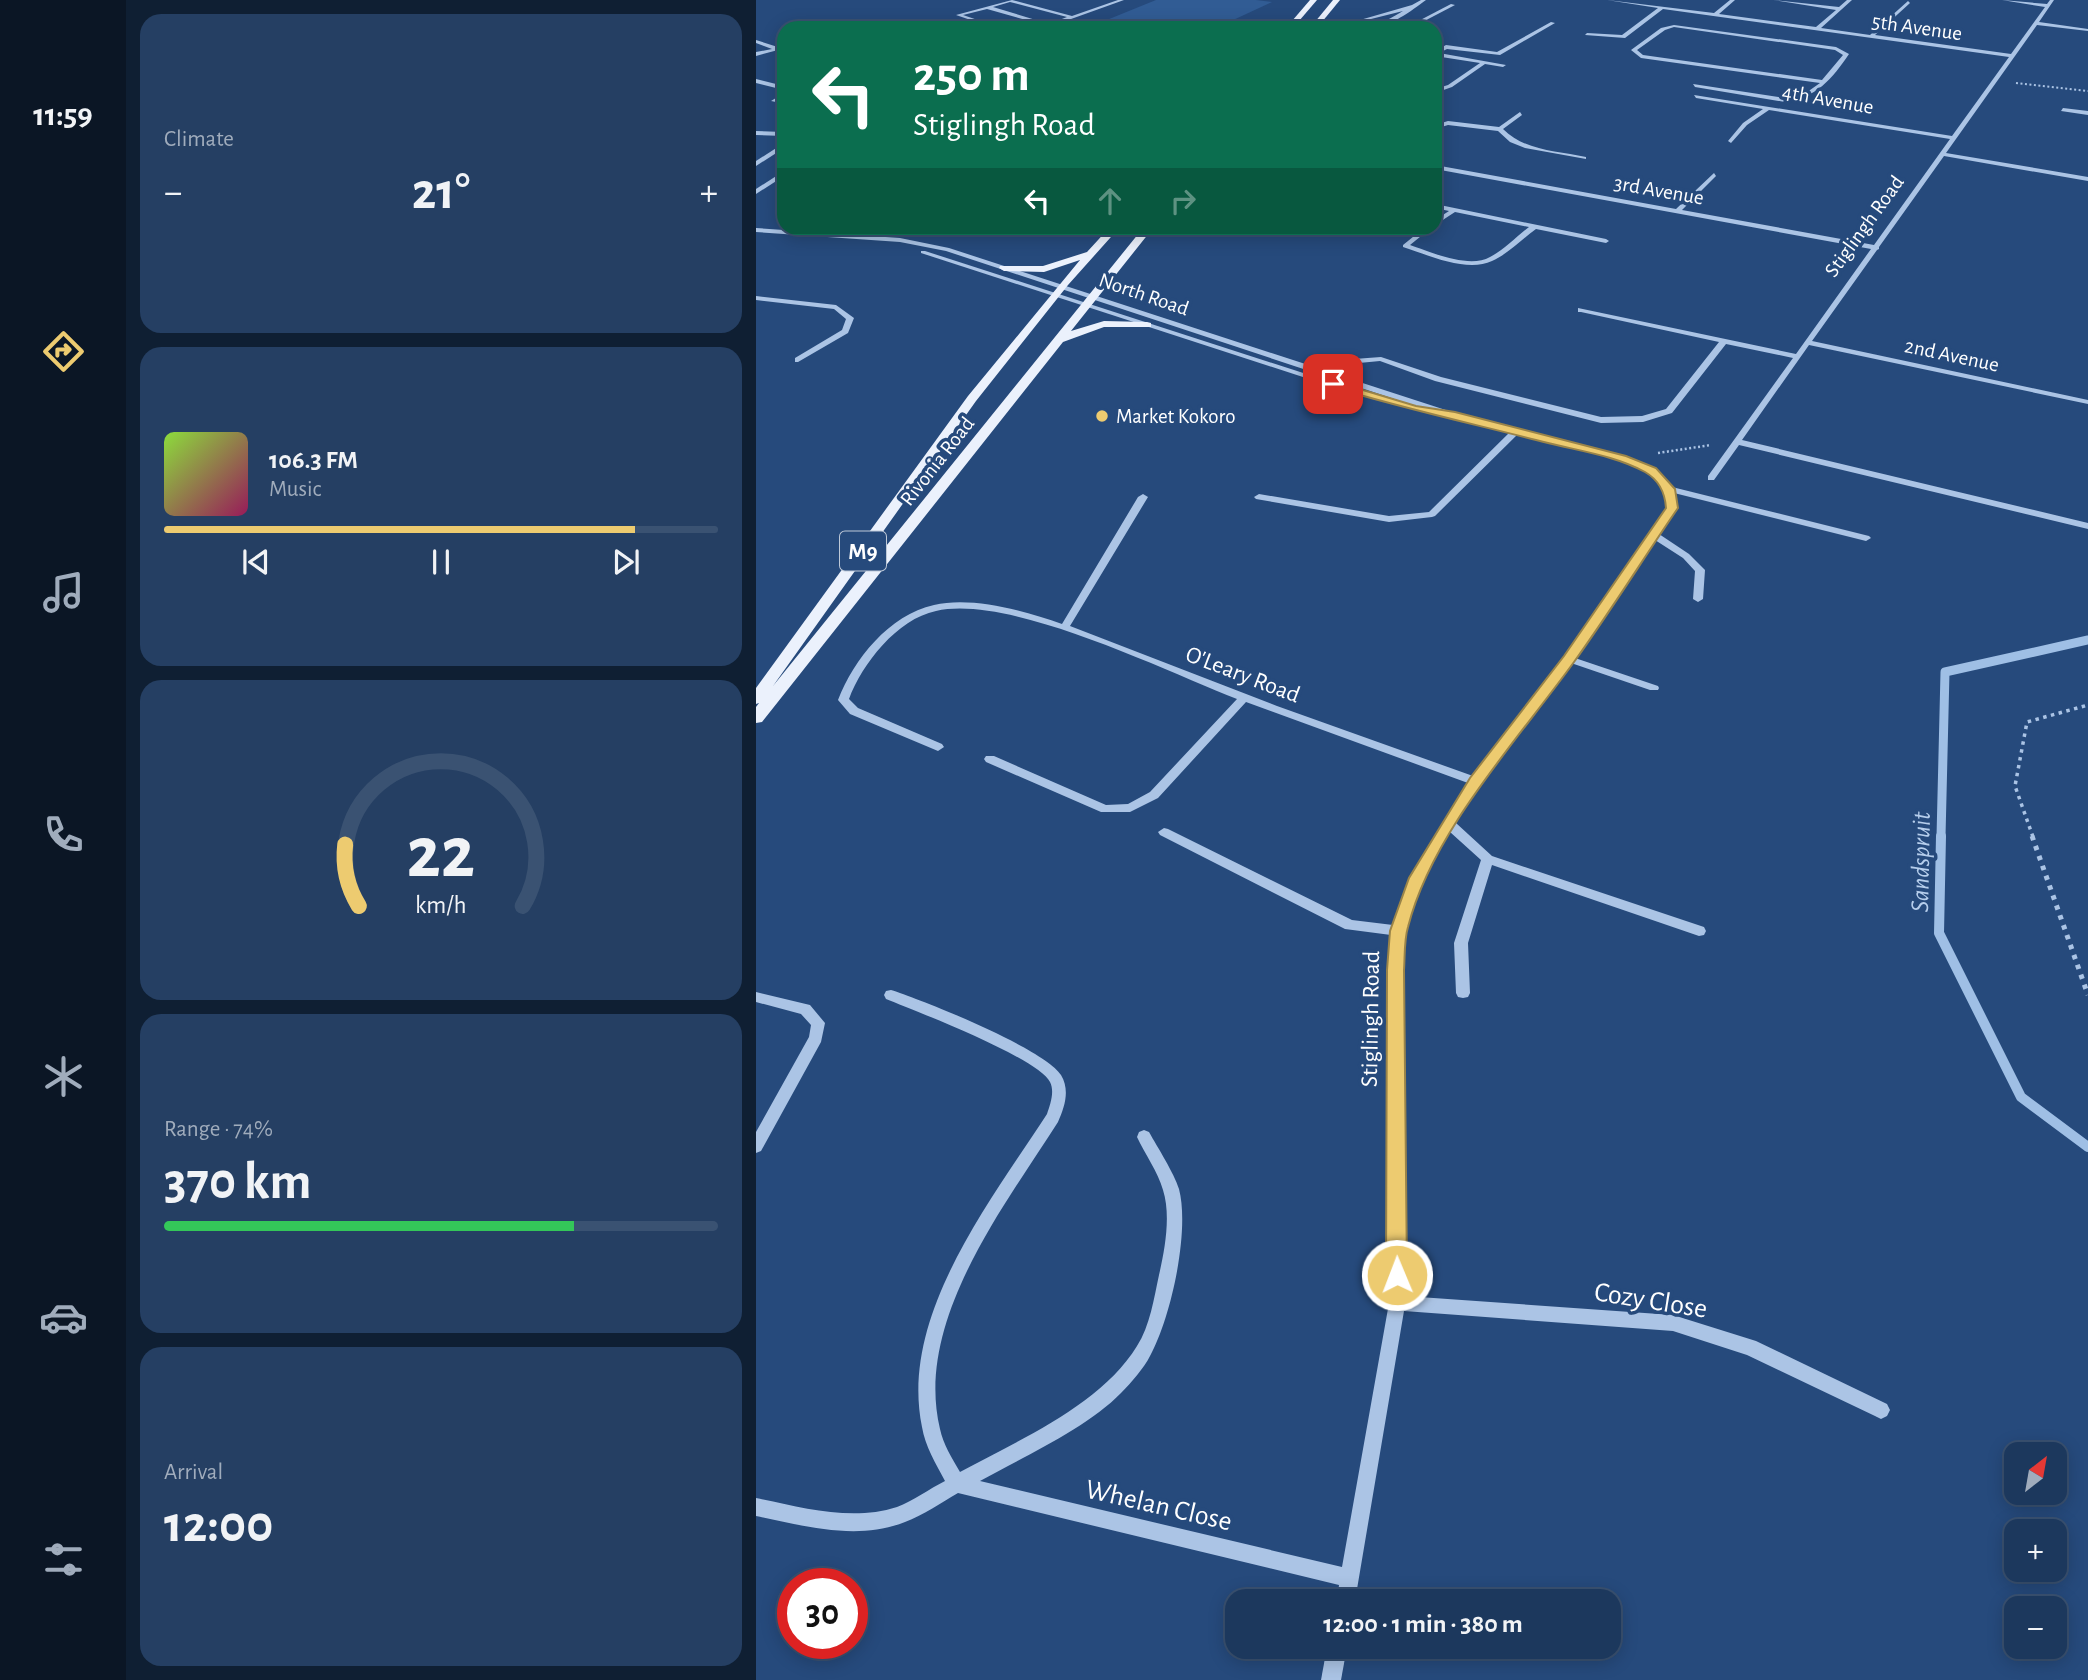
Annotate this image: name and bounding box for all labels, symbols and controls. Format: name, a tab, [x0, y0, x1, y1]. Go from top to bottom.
street label: 5th Avenue	[1870, 11, 1963, 44]
icon: left	[798, 49, 889, 140]
text: 250 m	[913, 51, 1030, 100]
street label: 4th Avenue	[1781, 81, 1875, 118]
text: 11:59	[33, 99, 93, 131]
text: Stiglingh Road	[913, 109, 1095, 141]
text: Climate	[164, 128, 234, 151]
text: 21°	[412, 166, 470, 218]
street label: 3rd Avenue	[1612, 172, 1706, 209]
street label: Stiglingh Road	[1821, 172, 1908, 281]
text: −	[164, 174, 182, 212]
text: +	[700, 174, 718, 212]
icon: left	[1018, 182, 1056, 220]
icon: ahead	[1091, 182, 1129, 220]
icon: right	[1164, 182, 1202, 220]
street label: North Road	[1096, 269, 1192, 320]
icon: directions	[39, 327, 88, 376]
street label: 2nd Avenue	[1903, 335, 2001, 376]
pin	[1303, 354, 1363, 414]
icon: arrive	[1314, 365, 1352, 403]
place label: Market Kokoro	[1116, 406, 1235, 427]
marker: Market Kokoro	[1094, 408, 1110, 424]
street label: Rivonia Road	[896, 413, 978, 510]
text: 106.3 FM	[269, 447, 358, 473]
text: Music	[269, 478, 321, 501]
road number: M9	[840, 531, 886, 570]
icon: previous	[237, 543, 275, 581]
icon: pause	[422, 543, 460, 581]
icon: next	[607, 543, 645, 581]
icon: music	[39, 568, 88, 617]
street label: O'Leary Road	[1182, 642, 1303, 708]
icon: phone	[39, 810, 88, 859]
water label: Sandspruit	[1907, 811, 1935, 913]
text: 22	[407, 818, 475, 891]
text: km/h	[415, 893, 467, 918]
street label: Stiglingh Road	[1358, 951, 1384, 1087]
icon: climate	[39, 1052, 88, 1101]
text: Range · 74%	[164, 1118, 273, 1141]
text: 370 km	[164, 1156, 312, 1208]
position arrow	[1360, 1238, 1434, 1312]
street label: Cozy Close	[1592, 1278, 1709, 1324]
icon: car	[39, 1293, 88, 1342]
north arrow	[2004, 1442, 2067, 1505]
map controls	[2004, 1442, 2067, 1659]
text: Arrival	[164, 1461, 223, 1484]
street label: Whelan Close	[1083, 1476, 1234, 1536]
text: 12:00	[164, 1499, 273, 1551]
button: +	[2004, 1519, 2067, 1582]
icon: filters	[39, 1535, 88, 1584]
speed limit sign: 30	[777, 1568, 868, 1659]
button: −	[2004, 1596, 2067, 1659]
text: 12:00 · 1 min · 380 m	[1323, 1611, 1523, 1637]

